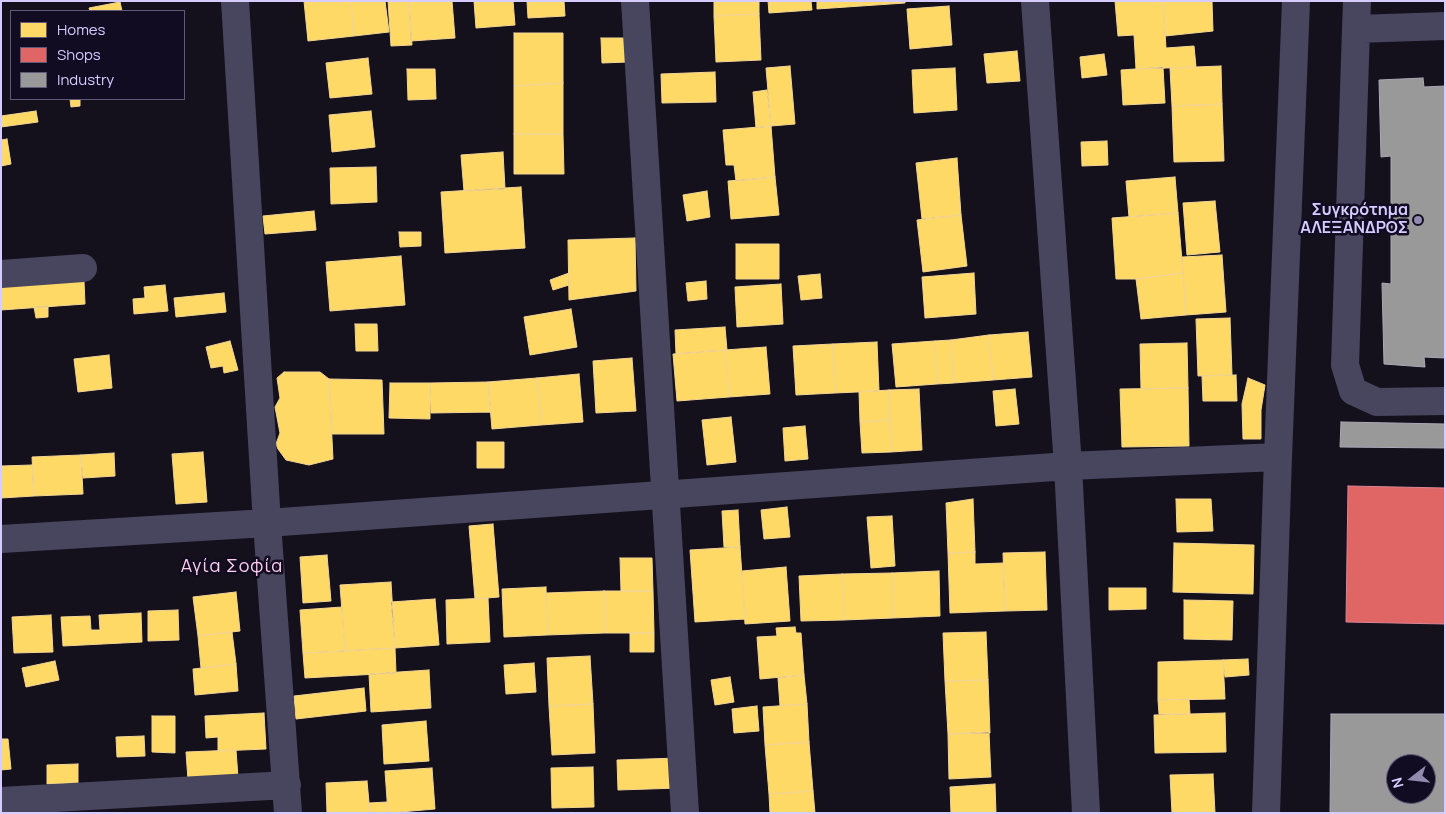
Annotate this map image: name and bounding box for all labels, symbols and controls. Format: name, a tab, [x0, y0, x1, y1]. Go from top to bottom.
legend	[10, 10, 185, 100]
text: Homes	[57, 19, 105, 40]
text: Shops	[57, 44, 101, 65]
text: Industry	[57, 69, 114, 90]
place label: Συγκρότημα ΑΛΕΞΑΝΔΡΟΣ	[1300, 201, 1408, 239]
marker: Συγκρότημα ΑΛΕΞΑΝΔΡΟΣ	[1412, 214, 1424, 226]
district label: Αγία Σοφία	[179, 556, 285, 578]
north arrow	[1386, 754, 1436, 804]
text: N	[1387, 776, 1408, 790]

